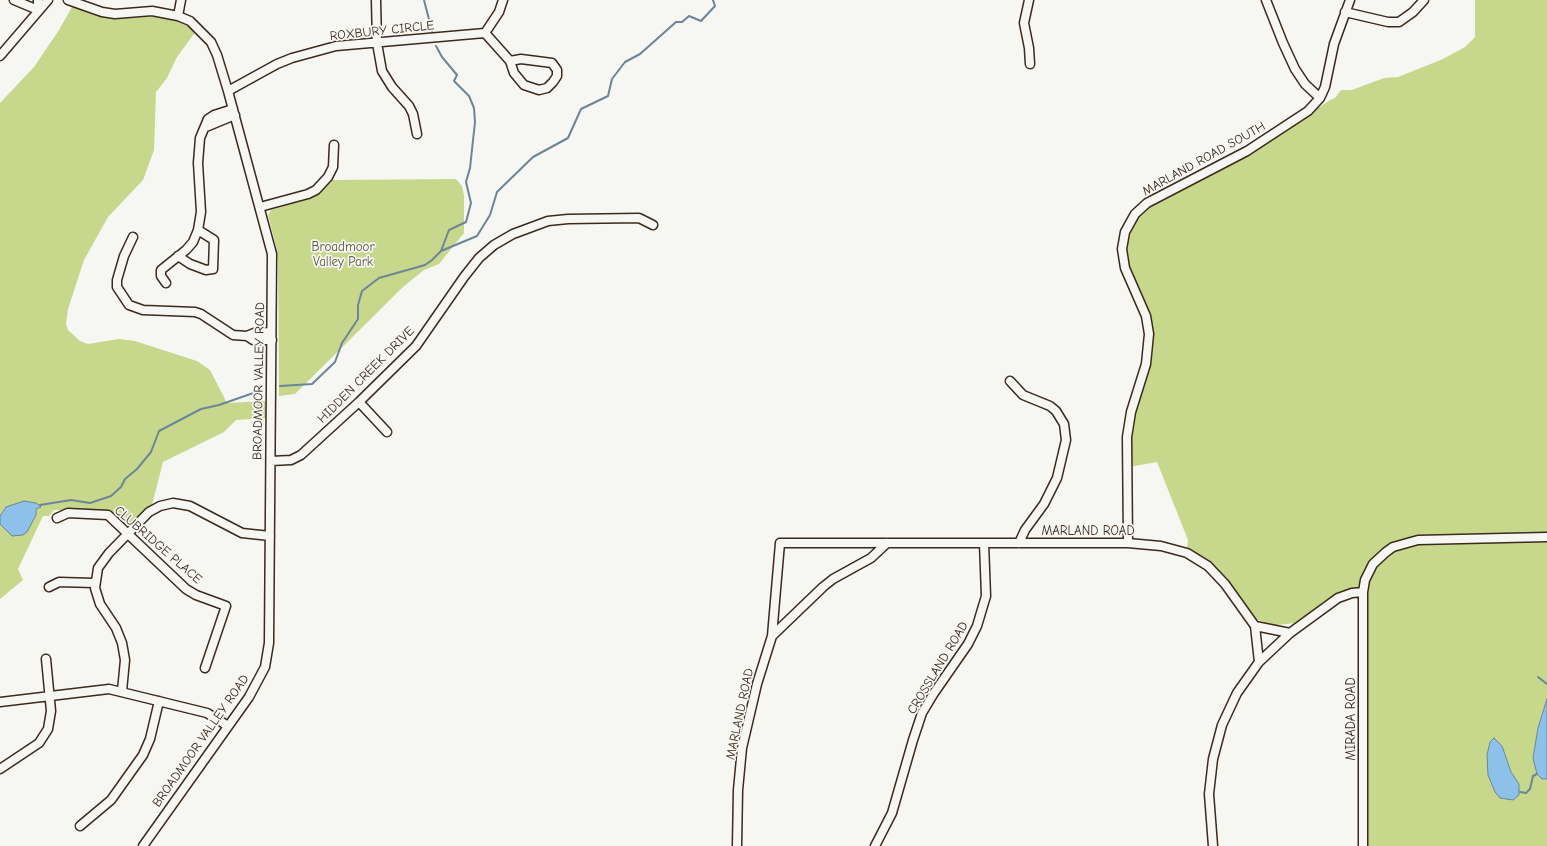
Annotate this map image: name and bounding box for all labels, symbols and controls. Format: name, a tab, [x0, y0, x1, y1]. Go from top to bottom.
street label: ROXBURY CIRCLE	[329, 18, 435, 44]
street label: MARLAND ROAD SOUTH	[1140, 119, 1268, 199]
park label: Broadmoor Valley Park	[311, 239, 375, 270]
street label: BROADMOOR VALLEY ROAD	[250, 302, 268, 460]
street label: HIDDEN CREEK DRIVE	[314, 323, 418, 427]
street label: CLUBRIDGE PLACE	[111, 503, 205, 587]
street label: MARLAND ROAD	[1041, 523, 1135, 539]
street label: CROSSLAND ROAD	[904, 619, 972, 717]
street label: MARLAND ROAD	[723, 667, 757, 761]
street label: BROADMOOR VALLEY ROAD	[149, 672, 253, 810]
street label: MIRADA ROAD	[1343, 677, 1359, 761]

